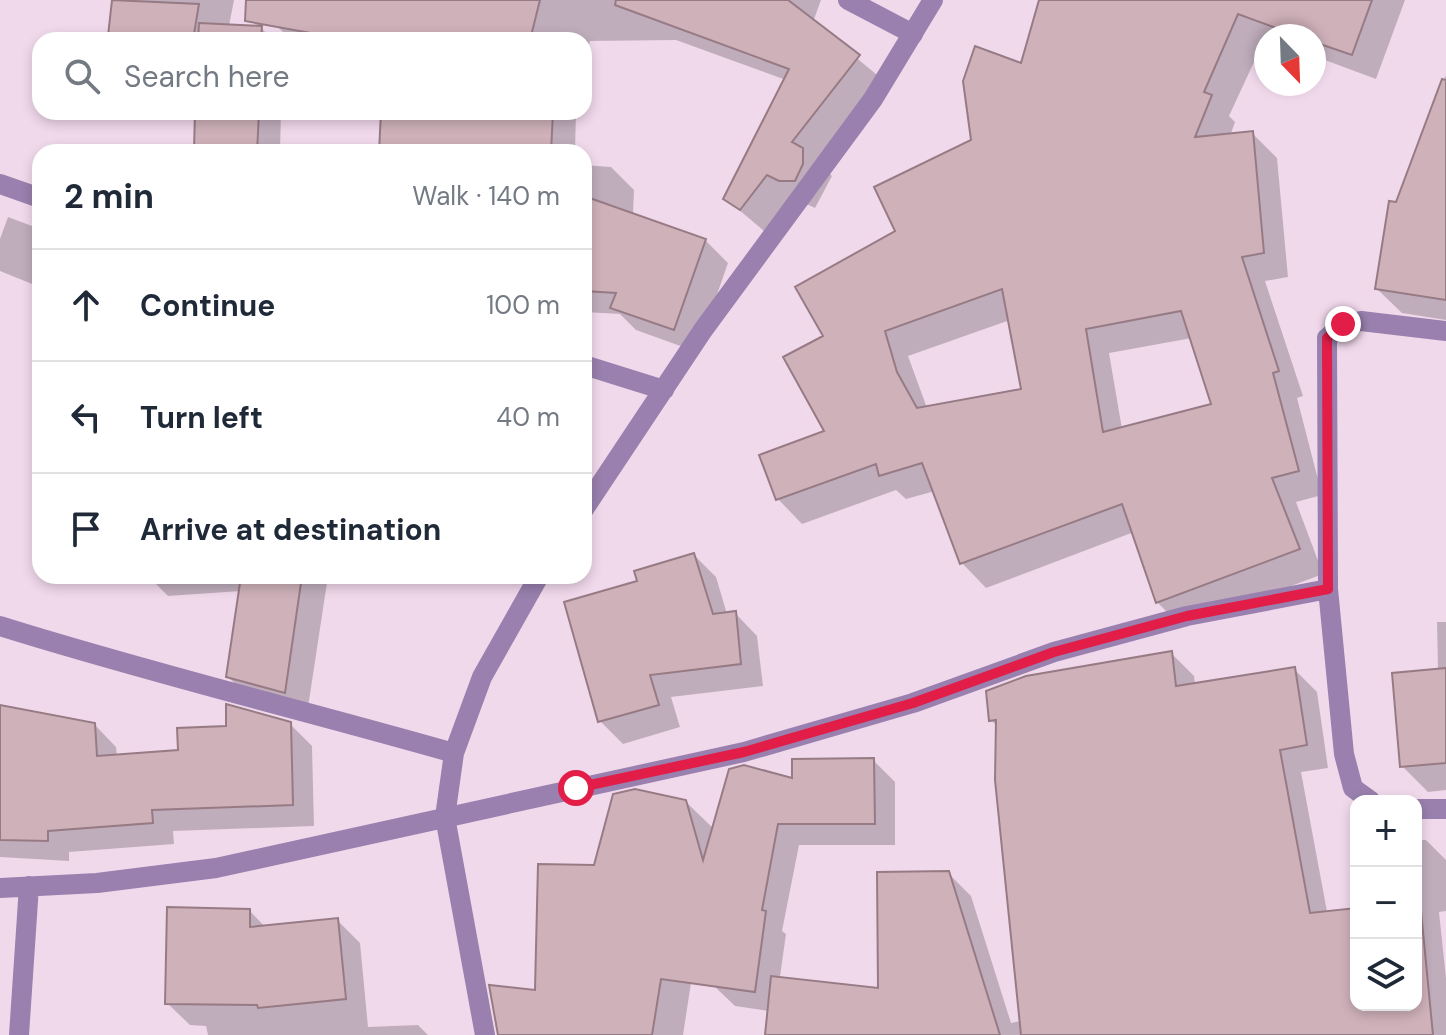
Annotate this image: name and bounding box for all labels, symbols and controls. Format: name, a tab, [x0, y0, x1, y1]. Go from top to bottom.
north arrow	[1254, 24, 1326, 96]
search box	[32, 32, 592, 120]
icon: search	[60, 54, 104, 98]
text: Search here	[124, 57, 290, 96]
text: 2 min	[64, 174, 154, 219]
text: Walk · 140 m	[412, 179, 560, 213]
icon: ahead	[64, 283, 108, 327]
text: Continue	[140, 286, 275, 325]
text: 100 m	[486, 288, 560, 322]
route end	[1325, 306, 1361, 342]
icon: left	[64, 395, 108, 439]
text: Turn left	[140, 398, 263, 437]
text: 40 m	[496, 400, 560, 434]
icon: arrive	[64, 507, 108, 551]
text: Arrive at destination	[140, 510, 441, 549]
route start	[558, 770, 594, 806]
map controls	[1350, 795, 1422, 1011]
button: +	[1350, 795, 1422, 867]
button: −	[1350, 867, 1422, 939]
button: layers	[1350, 939, 1422, 1011]

